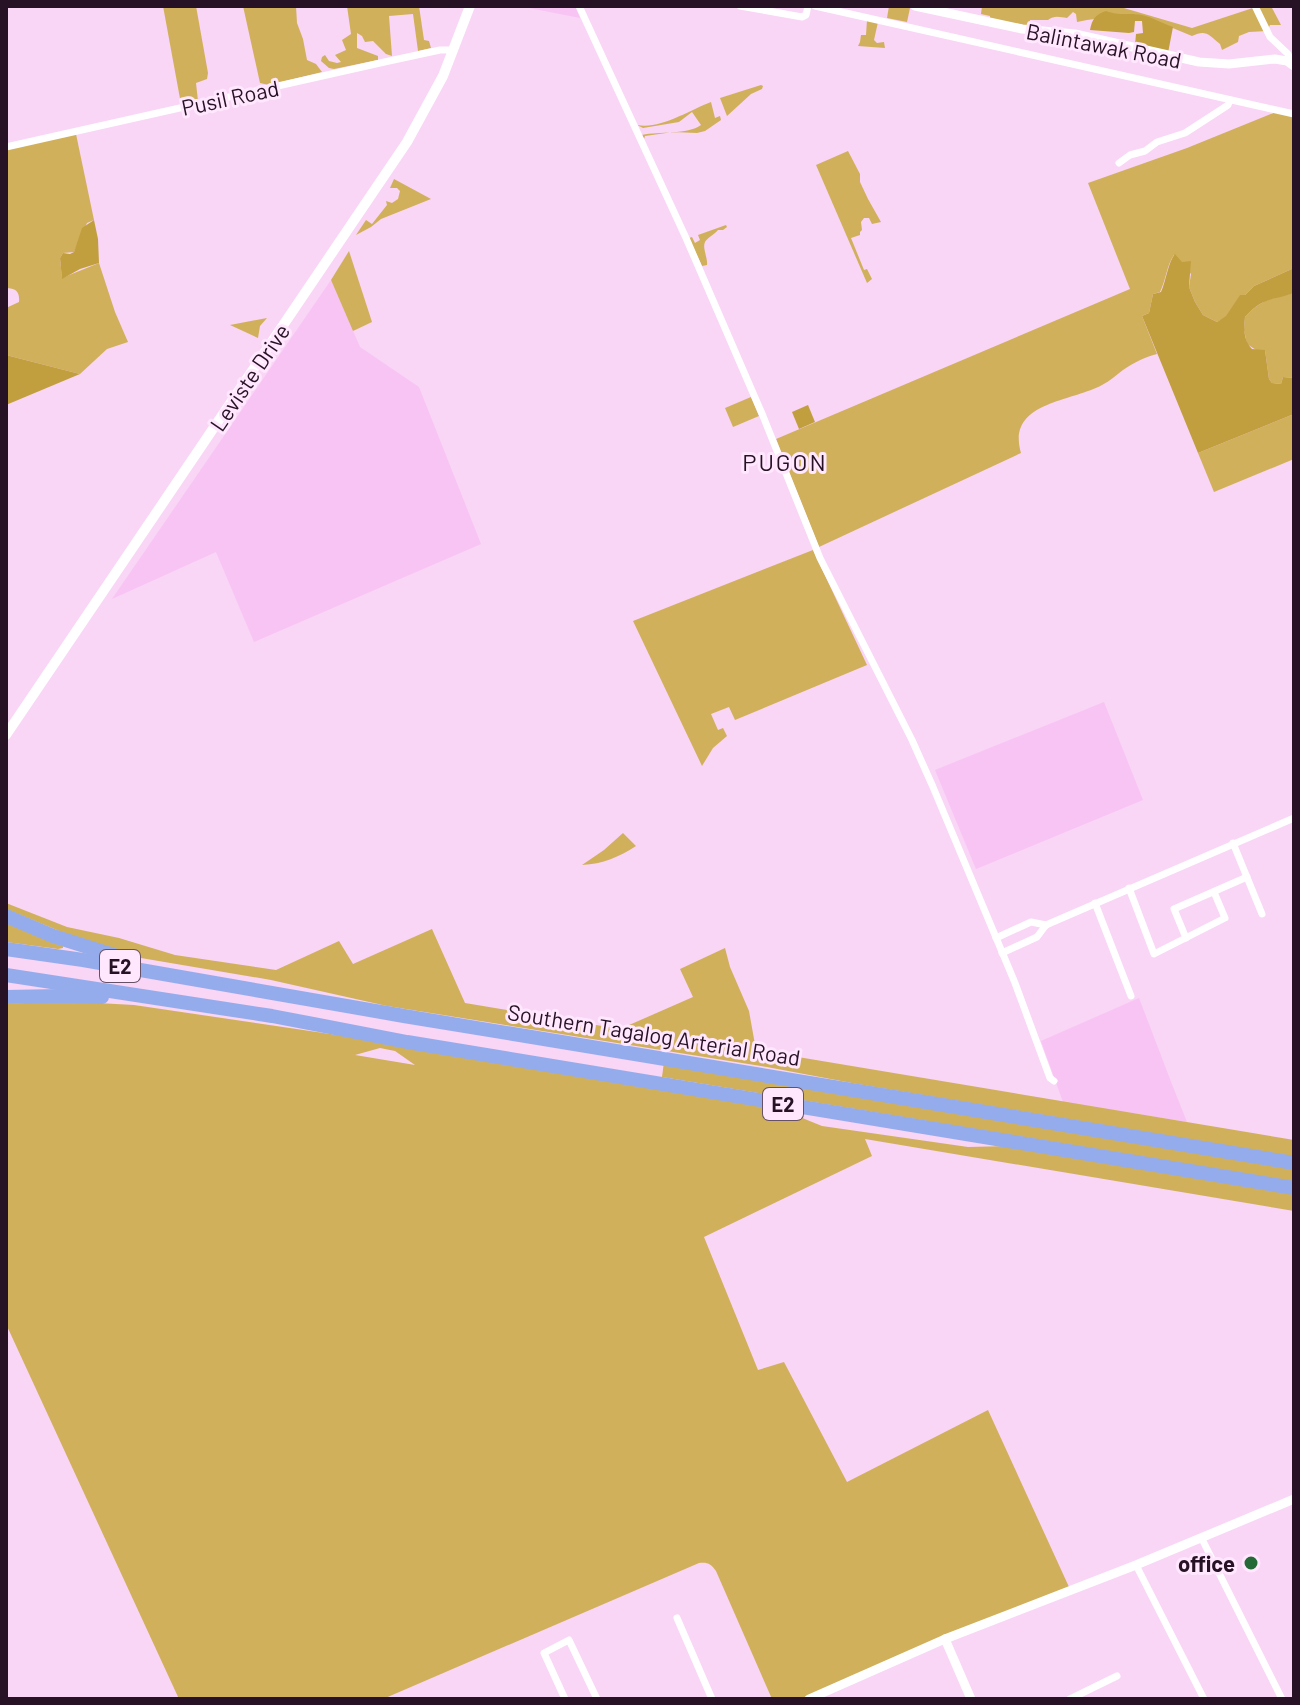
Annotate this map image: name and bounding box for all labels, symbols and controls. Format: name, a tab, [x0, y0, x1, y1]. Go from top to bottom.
street label: Balintawak Road	[1024, 17, 1184, 73]
street label: Pusil Road	[179, 74, 281, 120]
street label: Leviste Drive	[204, 319, 294, 435]
district label: PUGON	[742, 447, 828, 476]
road number: E2	[100, 950, 140, 982]
street label: Southern Tagalog Arterial Road	[506, 998, 802, 1070]
road number: E2	[763, 1088, 803, 1120]
place label: office	[1178, 1550, 1235, 1576]
marker: office	[1242, 1554, 1260, 1572]

